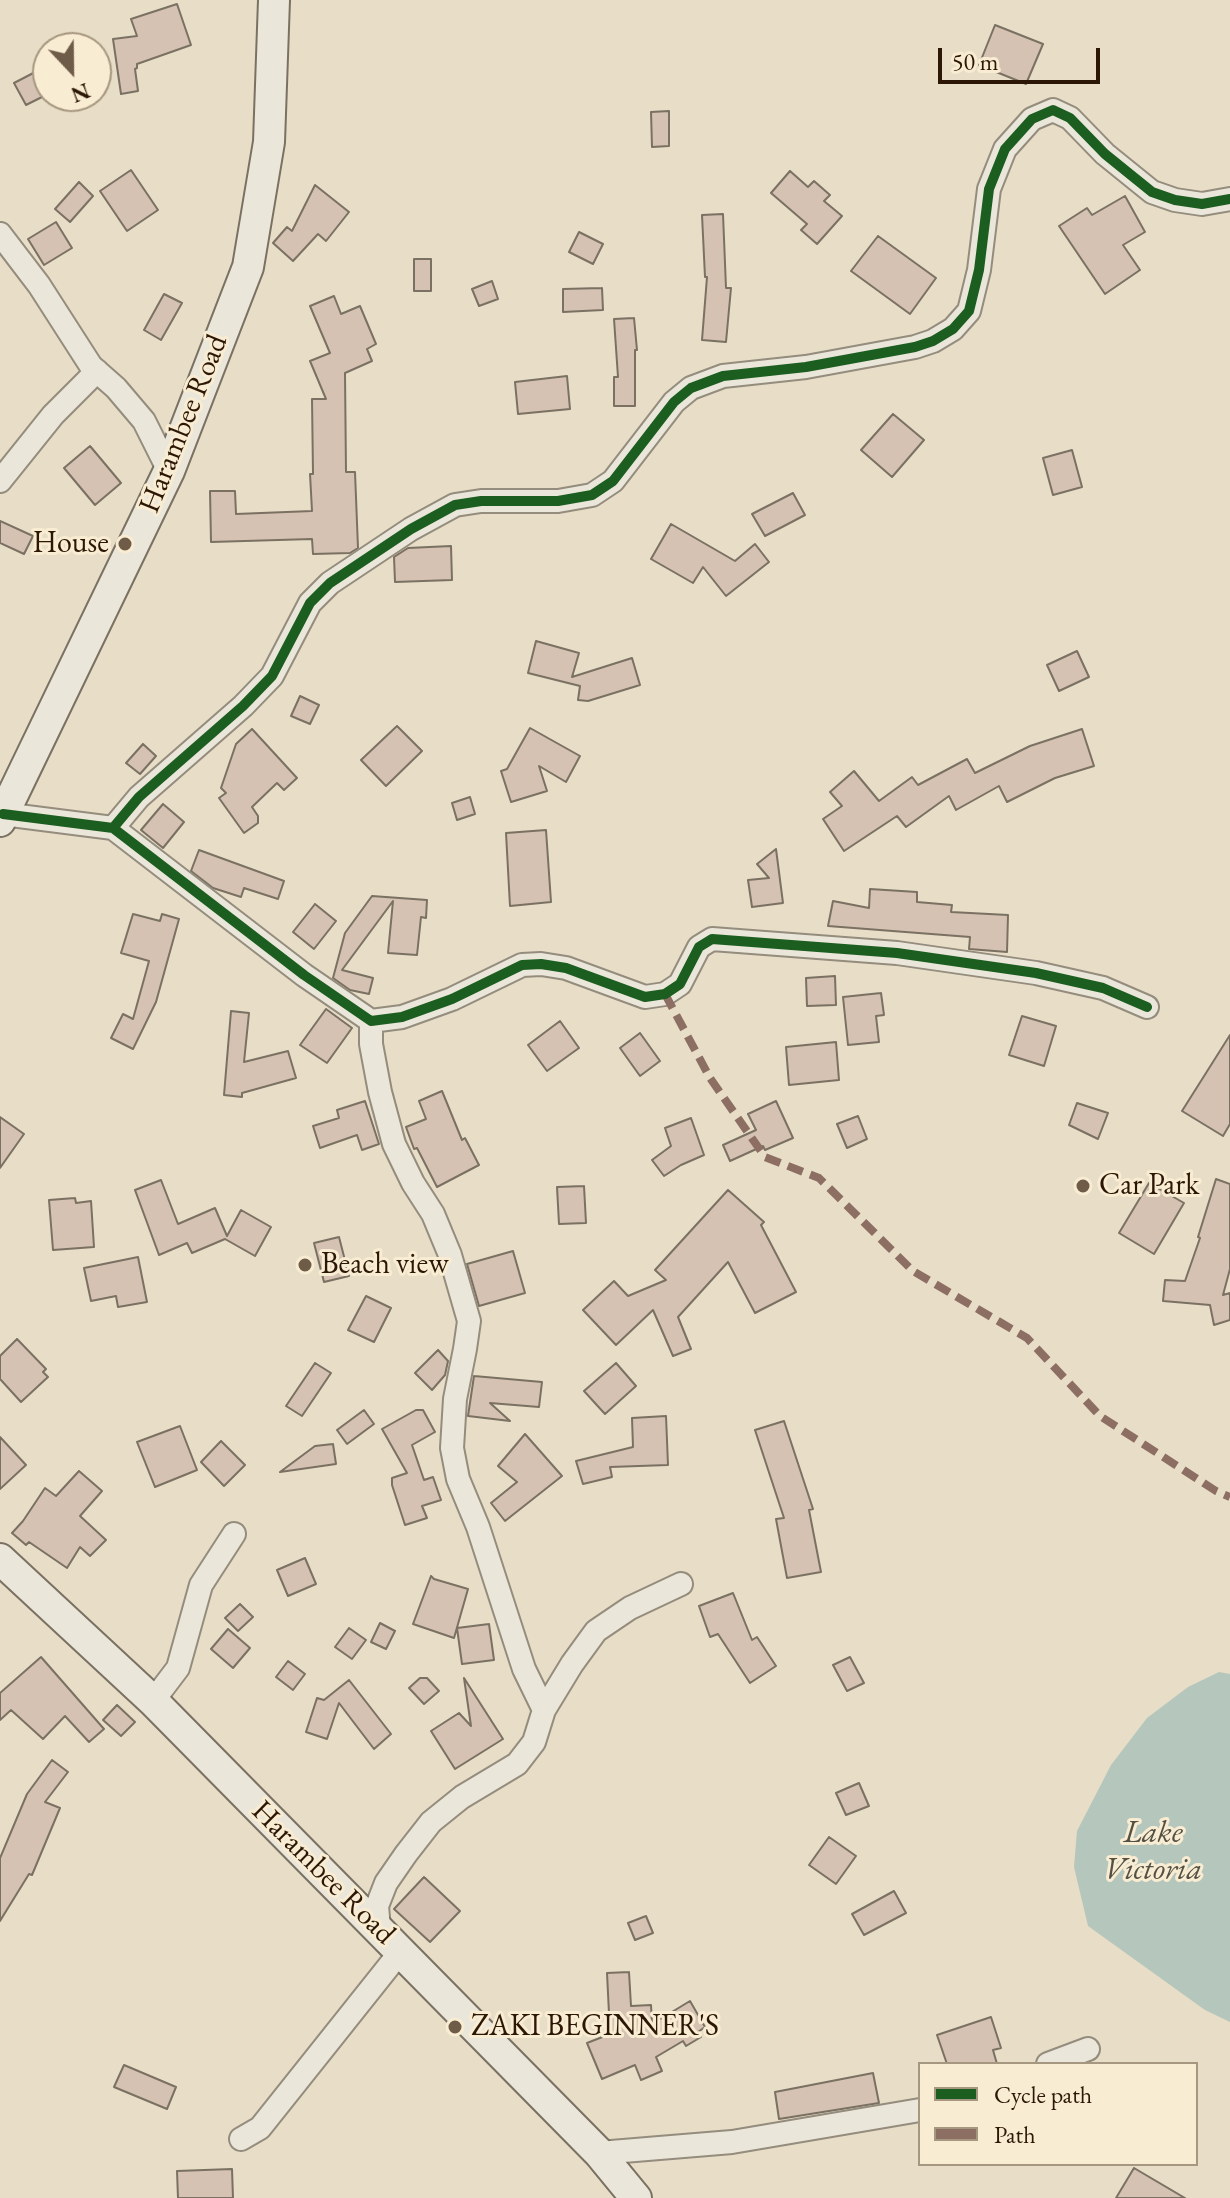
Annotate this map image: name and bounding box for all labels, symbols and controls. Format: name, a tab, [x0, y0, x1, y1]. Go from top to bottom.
north arrow	[32, 32, 112, 112]
scale bar	[942, 32, 1104, 82]
text: 50 m	[952, 46, 999, 77]
text: N	[67, 76, 94, 110]
street label: Harambee Road	[132, 330, 236, 518]
place label: House	[33, 526, 109, 562]
marker: House	[116, 535, 134, 553]
place label: Car Park	[1099, 1168, 1199, 1204]
marker: Car Park	[1074, 1177, 1092, 1195]
place label: Beach view	[321, 1247, 449, 1283]
marker: Beach view	[296, 1256, 314, 1274]
street label: Harambee Road	[243, 1793, 403, 1953]
water label: Lake Victoria	[1104, 1814, 1202, 1889]
place label: ZAKI BEGINNER'S	[471, 2009, 719, 2045]
marker: ZAKI BEGINNER'S	[446, 2018, 464, 2036]
legend	[918, 2062, 1198, 2166]
text: Cycle path	[994, 2079, 1092, 2110]
text: Path	[994, 2119, 1036, 2150]

